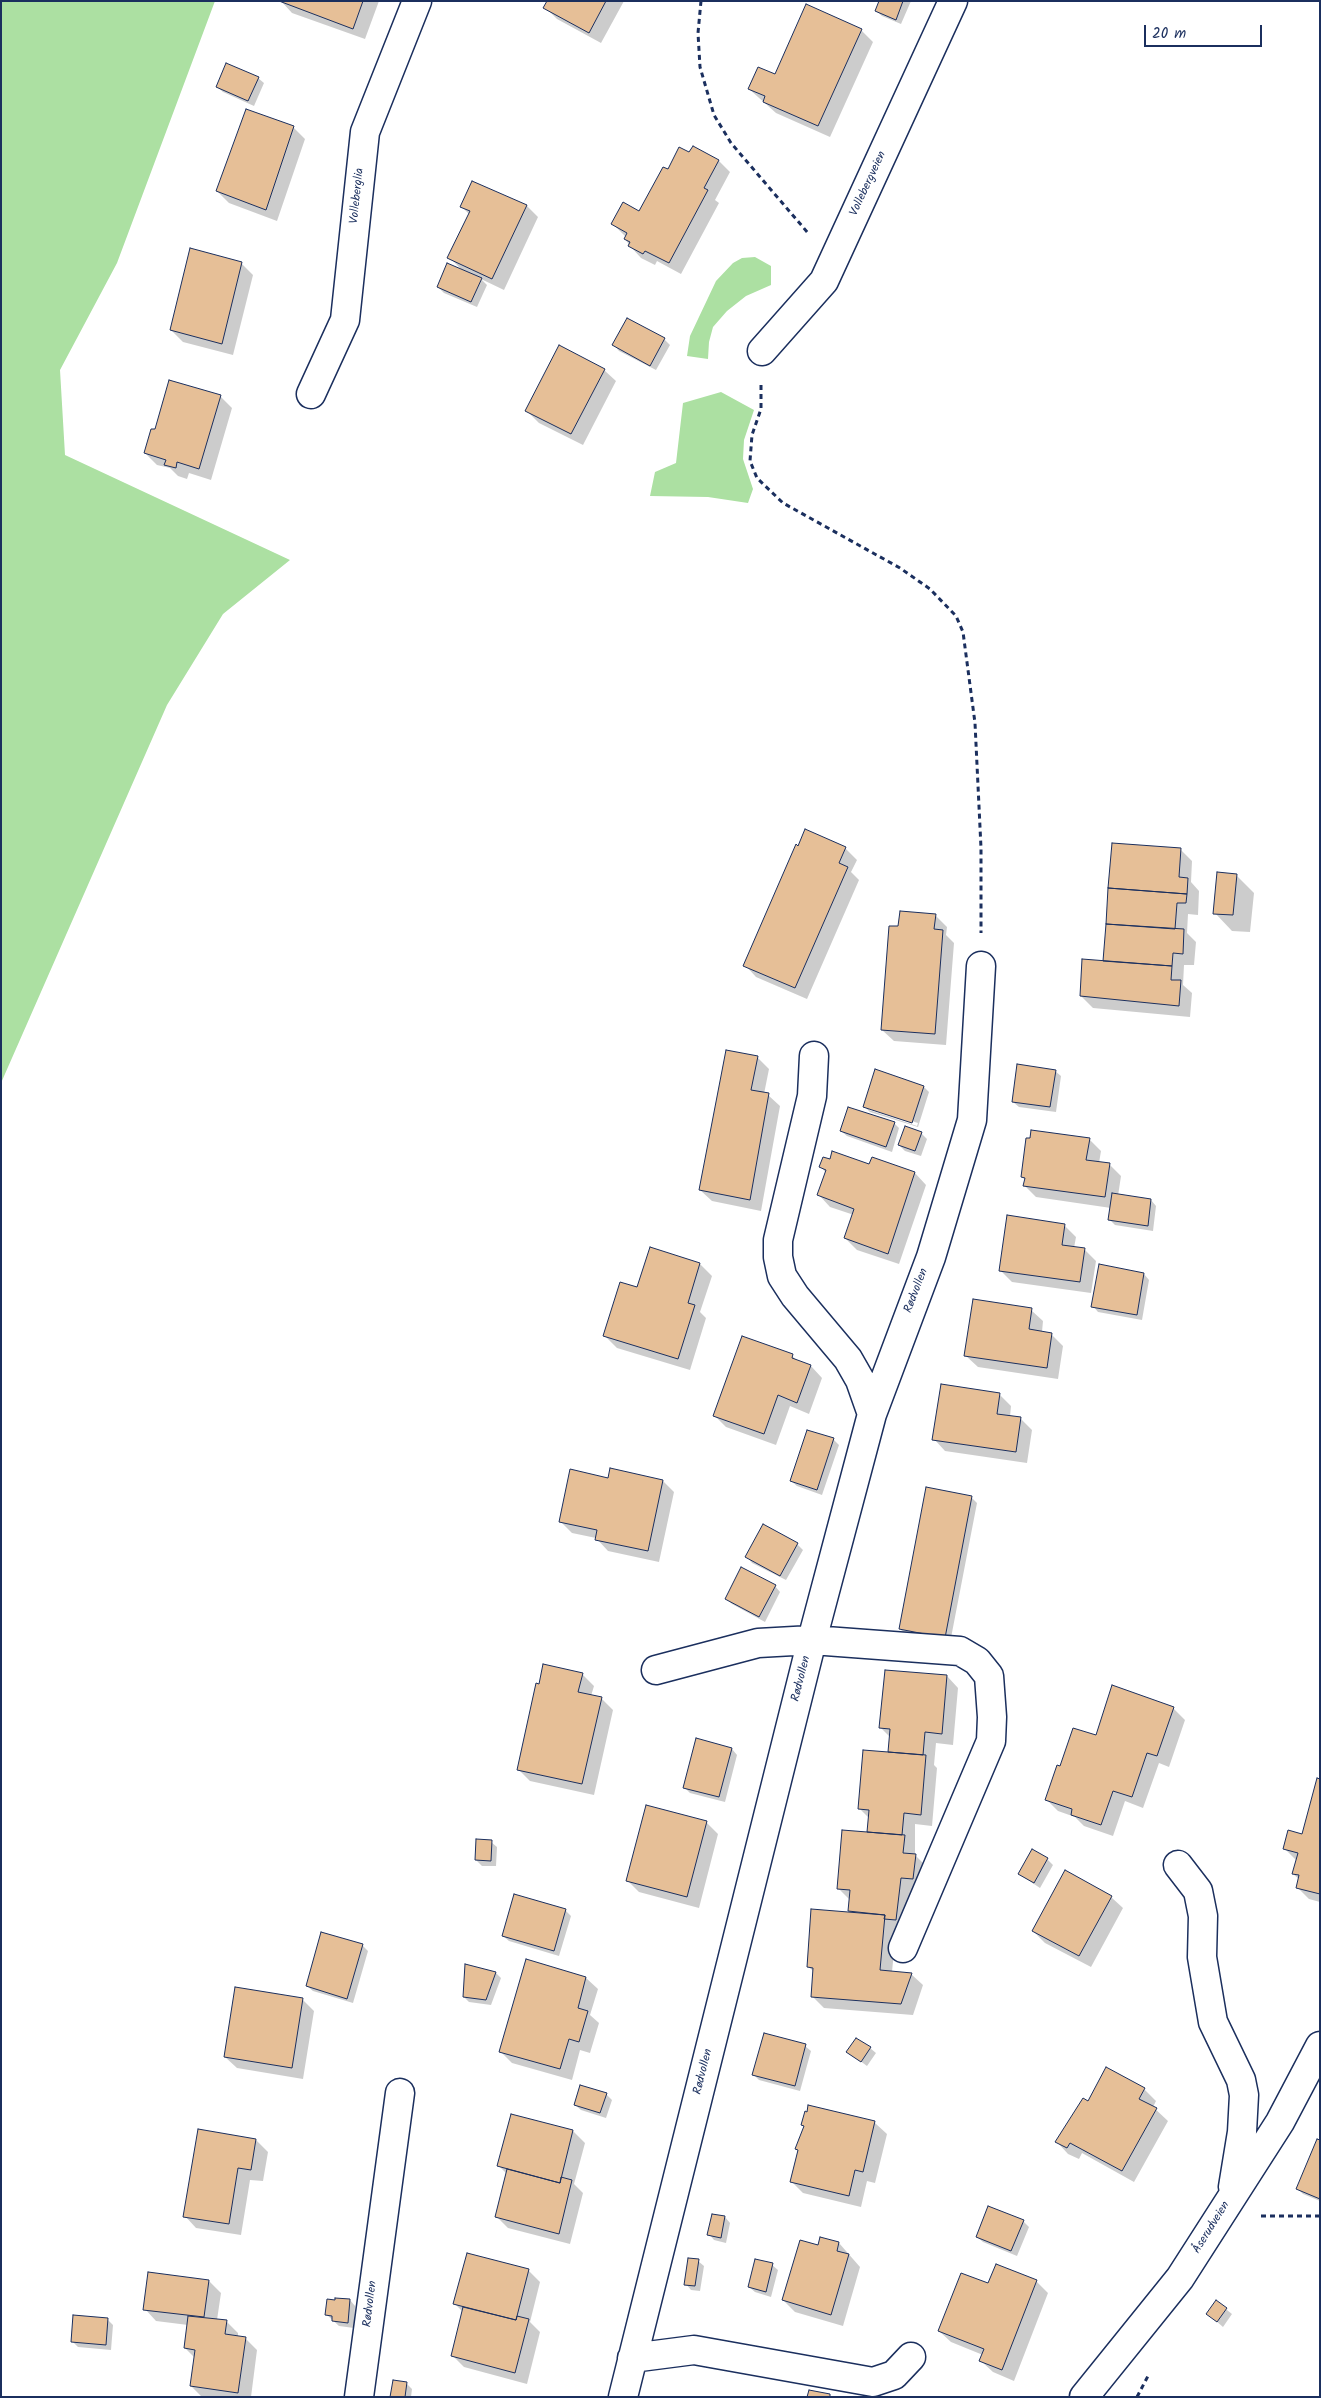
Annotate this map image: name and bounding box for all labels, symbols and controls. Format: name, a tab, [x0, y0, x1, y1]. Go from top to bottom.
scale bar	[1146, 15, 1264, 47]
text: 20 m	[1152, 22, 1186, 46]
street label: Vollebergveien	[848, 149, 890, 219]
street label: Volleberglia	[348, 167, 368, 225]
street label: Rødvollen	[902, 1267, 932, 1315]
street label: Rødvollen	[789, 1655, 815, 1703]
street label: Rødvollen	[691, 2048, 717, 2096]
street label: Åserudveien	[1190, 2199, 1234, 2257]
street label: Rødvollen	[361, 2280, 381, 2328]

